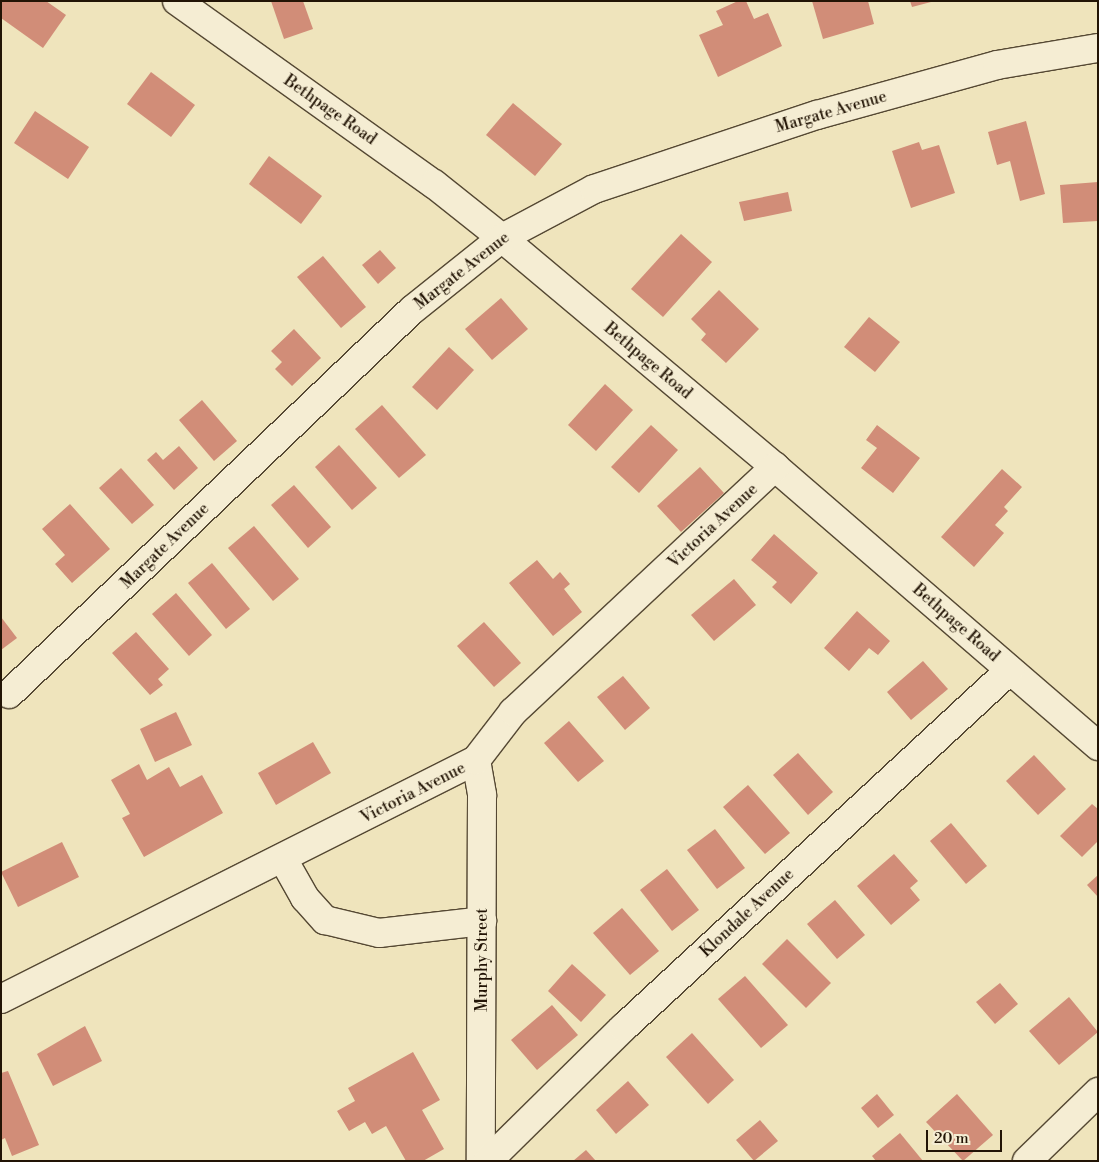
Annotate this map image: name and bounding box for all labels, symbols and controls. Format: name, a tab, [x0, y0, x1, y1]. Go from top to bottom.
street label: Bethpage Road	[280, 71, 380, 149]
street label: Margate Avenue	[773, 87, 889, 137]
street label: Margate Avenue	[411, 228, 513, 314]
street label: Bethpage Road	[600, 319, 696, 403]
street label: Victoria Avenue	[664, 480, 762, 572]
street label: Margate Avenue	[117, 499, 213, 593]
street label: Bethpage Road	[909, 580, 1003, 666]
street label: Victoria Avenue	[357, 758, 469, 828]
street label: Klondale Avenue	[696, 865, 798, 961]
street label: Murphy Street	[472, 908, 492, 1012]
scale bar	[929, 1120, 1005, 1152]
text: 20 m	[934, 1129, 969, 1148]

